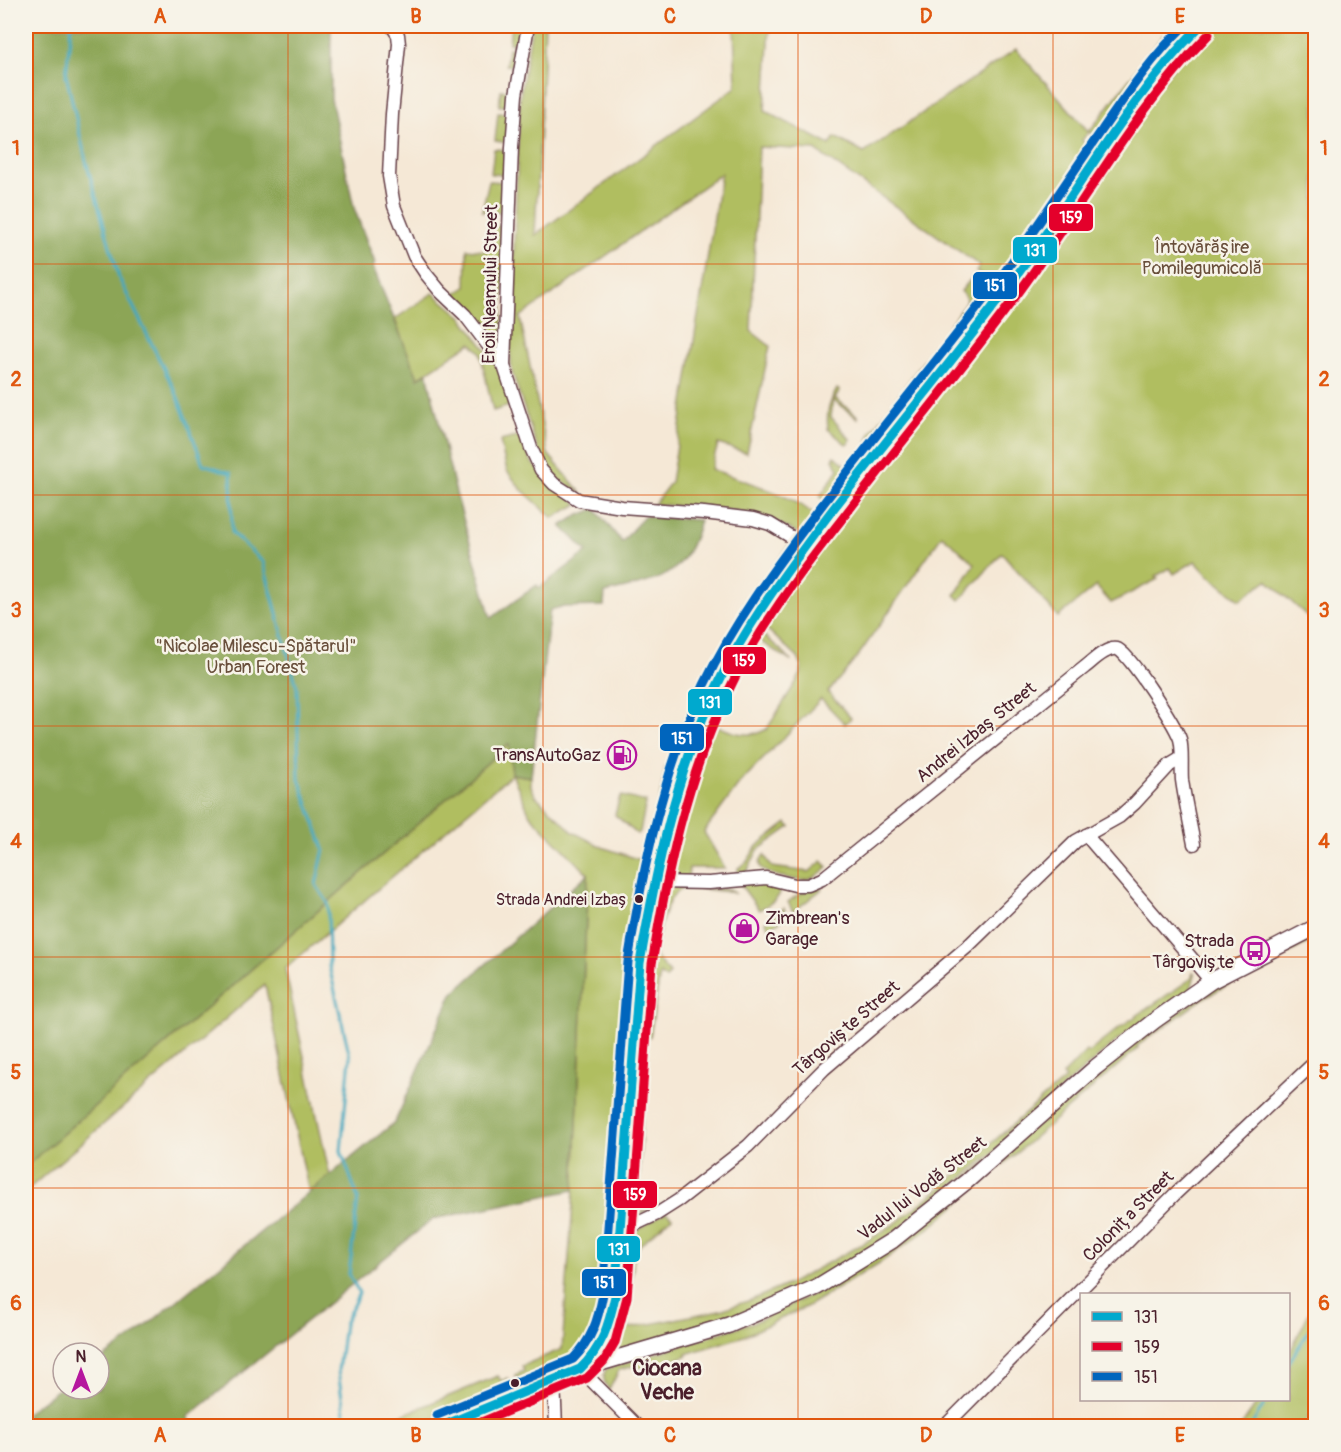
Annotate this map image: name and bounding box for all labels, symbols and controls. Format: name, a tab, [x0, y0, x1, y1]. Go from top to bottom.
text: A	[154, 4, 167, 29]
text: B	[410, 4, 422, 29]
text: C	[664, 4, 676, 29]
text: D	[920, 4, 933, 29]
text: E	[1175, 4, 1186, 29]
text: 1	[12, 136, 20, 161]
text: 1	[1320, 136, 1328, 161]
line badge: 159	[1048, 203, 1094, 232]
street label: Eroii Neamului Street	[478, 204, 503, 364]
text: 159	[1059, 208, 1083, 228]
line badge: 131	[1012, 236, 1058, 264]
park label: Întovărășire Pomilegumicolă	[1142, 236, 1262, 280]
text: 131	[1024, 241, 1046, 261]
line badge: 151	[972, 271, 1018, 300]
text: 151	[984, 276, 1006, 296]
text: 2	[10, 367, 22, 392]
text: 2	[1318, 367, 1330, 392]
text: 3	[10, 598, 22, 623]
text: 3	[1318, 598, 1330, 623]
park label: "Nicolae Milescu-Spătarul" Urban Forest	[155, 635, 357, 679]
line badge: 159	[722, 646, 767, 675]
text: 159	[732, 651, 756, 671]
street label: Andrei Izbaș Street	[912, 676, 1042, 788]
line badge: 131	[687, 688, 733, 716]
text: 131	[699, 693, 721, 713]
line badge: 151	[659, 723, 705, 752]
text: 151	[671, 729, 693, 749]
fuel station icon: TransAutoGaz	[606, 739, 638, 771]
place label: TransAutoGaz	[493, 744, 601, 767]
text: 4	[10, 829, 22, 854]
text: 4	[1318, 829, 1330, 854]
place label: Strada Andrei Izbaș	[496, 890, 628, 910]
marker: Strada Andrei Izbaș	[633, 893, 645, 905]
place label: Zimbrean's Garage	[765, 907, 849, 951]
shop icon: Zimbrean's Garage	[728, 912, 760, 944]
place label: Strada Târgoviște	[1152, 930, 1234, 974]
bus stop icon: Strada Târgoviște	[1239, 935, 1271, 967]
street label: Târgoviște Street	[788, 975, 905, 1081]
text: 5	[11, 1060, 22, 1085]
text: 5	[1319, 1060, 1330, 1085]
street label: Vadul lui Vodă Street	[853, 1131, 992, 1246]
street label: Colonița Street	[1078, 1165, 1179, 1267]
line badge: 159	[612, 1180, 658, 1209]
text: 159	[623, 1185, 647, 1205]
line badge: 131	[596, 1235, 641, 1263]
text: 131	[608, 1240, 630, 1260]
line badge: 151	[581, 1268, 627, 1297]
text: 151	[593, 1273, 615, 1293]
text: 6	[10, 1291, 22, 1316]
text: 6	[1318, 1291, 1330, 1316]
legend	[1080, 1293, 1290, 1401]
text: 131	[1134, 1306, 1158, 1329]
text: 159	[1134, 1336, 1160, 1359]
north arrow	[51, 1341, 111, 1401]
text: N	[76, 1347, 87, 1367]
district label: Ciocana Veche	[632, 1355, 702, 1406]
text: 151	[1134, 1366, 1158, 1389]
unlabelled marker	[509, 1377, 521, 1389]
text: A	[154, 1423, 167, 1448]
text: B	[410, 1423, 422, 1448]
text: C	[664, 1423, 676, 1448]
text: D	[920, 1423, 933, 1448]
text: E	[1175, 1423, 1186, 1448]

